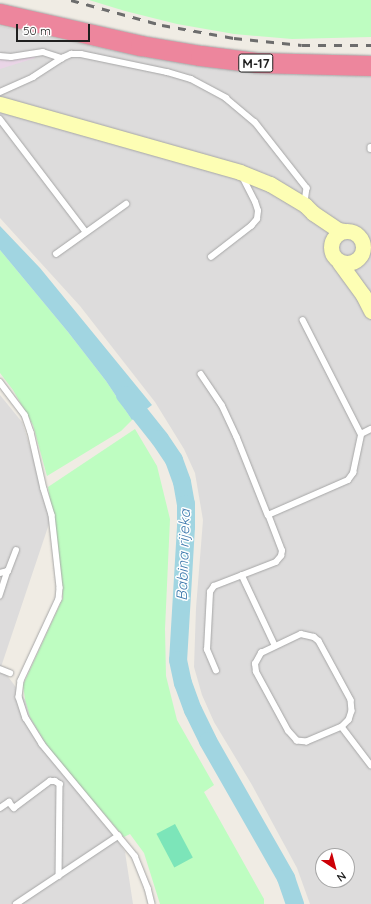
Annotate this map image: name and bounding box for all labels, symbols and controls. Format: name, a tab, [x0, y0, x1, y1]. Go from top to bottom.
scale bar	[18, 16, 92, 42]
text: 50 m	[23, 23, 51, 38]
road number: M-17	[238, 52, 274, 74]
water label: Babina rijeka	[172, 509, 194, 601]
north arrow	[315, 848, 355, 888]
text: N	[334, 869, 349, 885]

